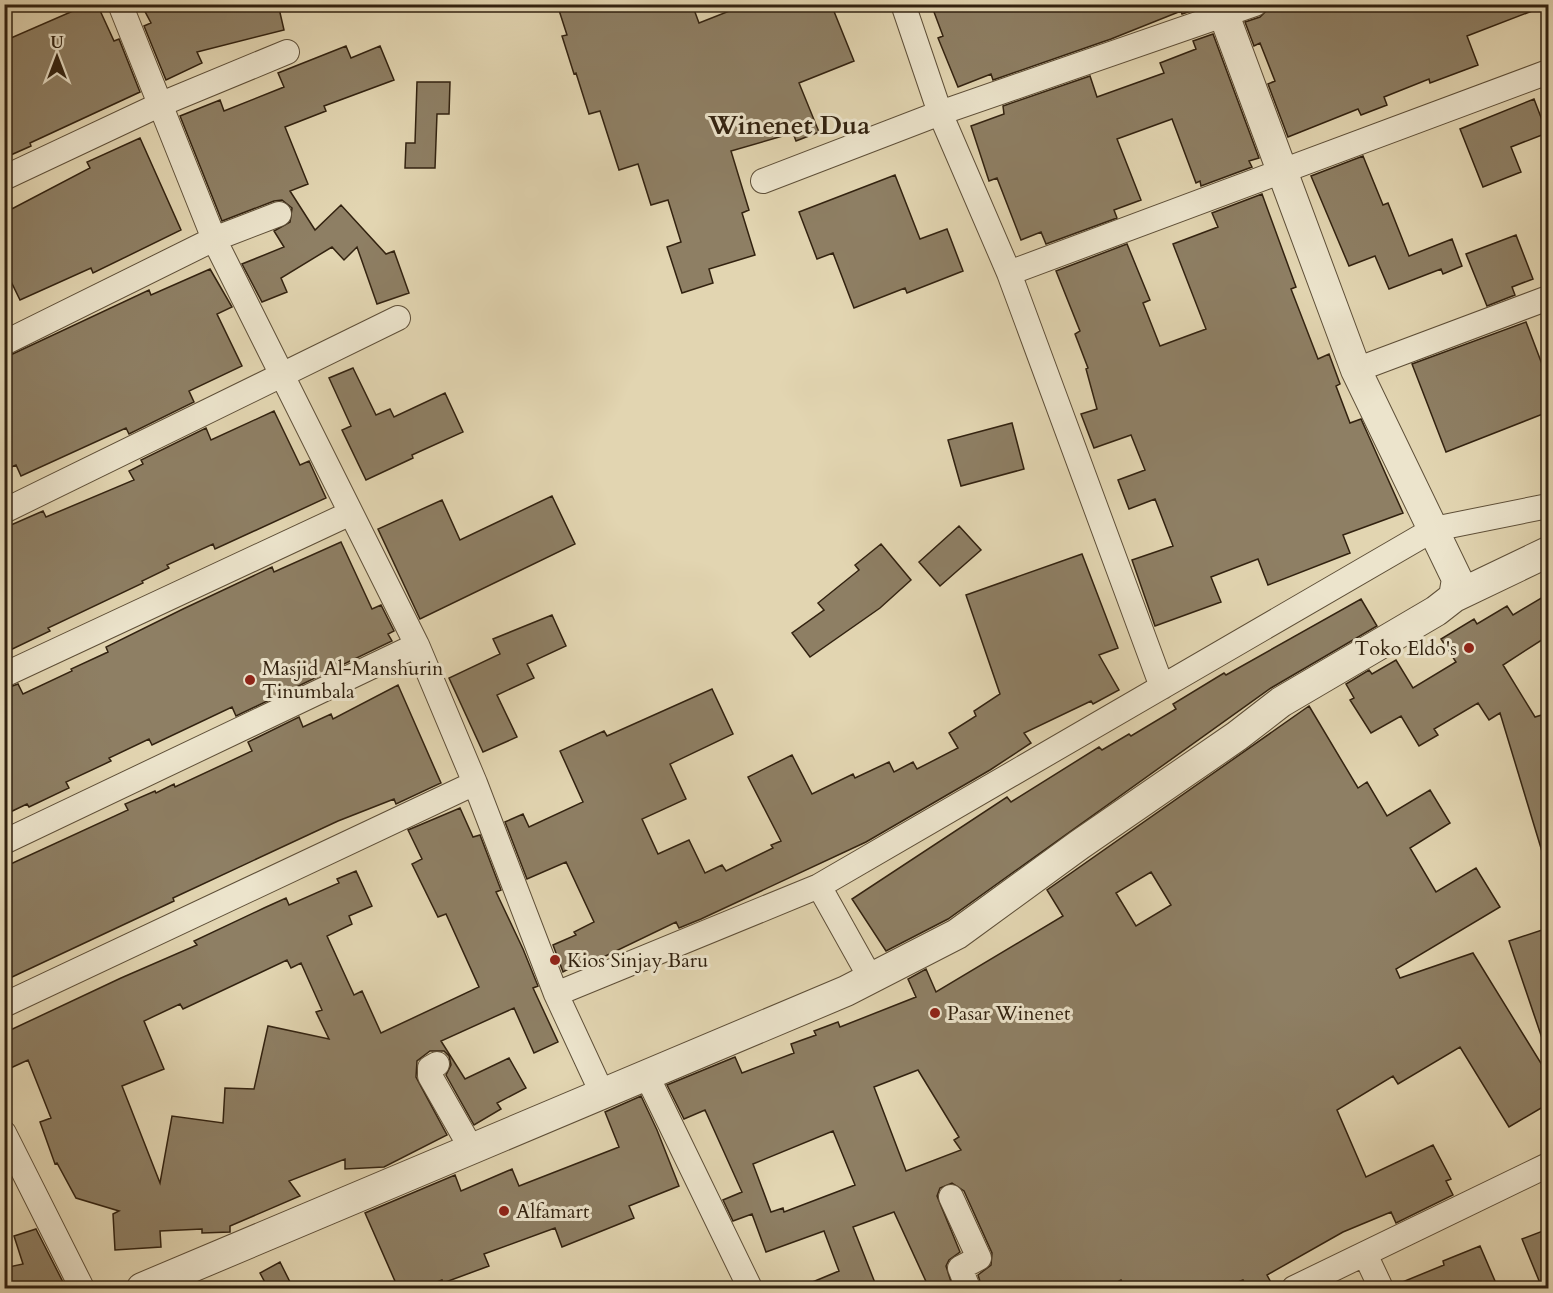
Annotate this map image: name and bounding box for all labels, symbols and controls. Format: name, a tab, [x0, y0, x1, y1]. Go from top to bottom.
north arrow	[27, 27, 87, 87]
text: U	[50, 32, 64, 54]
district label: Winenet Dua	[707, 108, 870, 143]
place label: Toko Eldo's	[1355, 635, 1457, 662]
marker: Toko Eldo's	[1462, 641, 1476, 655]
place label: Masjid Al-Manshurin Tinumbala	[262, 655, 444, 705]
marker: Masjid Al-Manshurin Tinumbala	[243, 673, 257, 687]
place label: Kios Sinjay Baru	[567, 947, 708, 974]
marker: Kios Sinjay Baru	[548, 953, 562, 967]
place label: Pasar Winenet	[947, 1000, 1071, 1027]
marker: Pasar Winenet	[928, 1006, 942, 1020]
place label: Alfamart	[516, 1198, 590, 1225]
marker: Alfamart	[497, 1204, 511, 1218]

